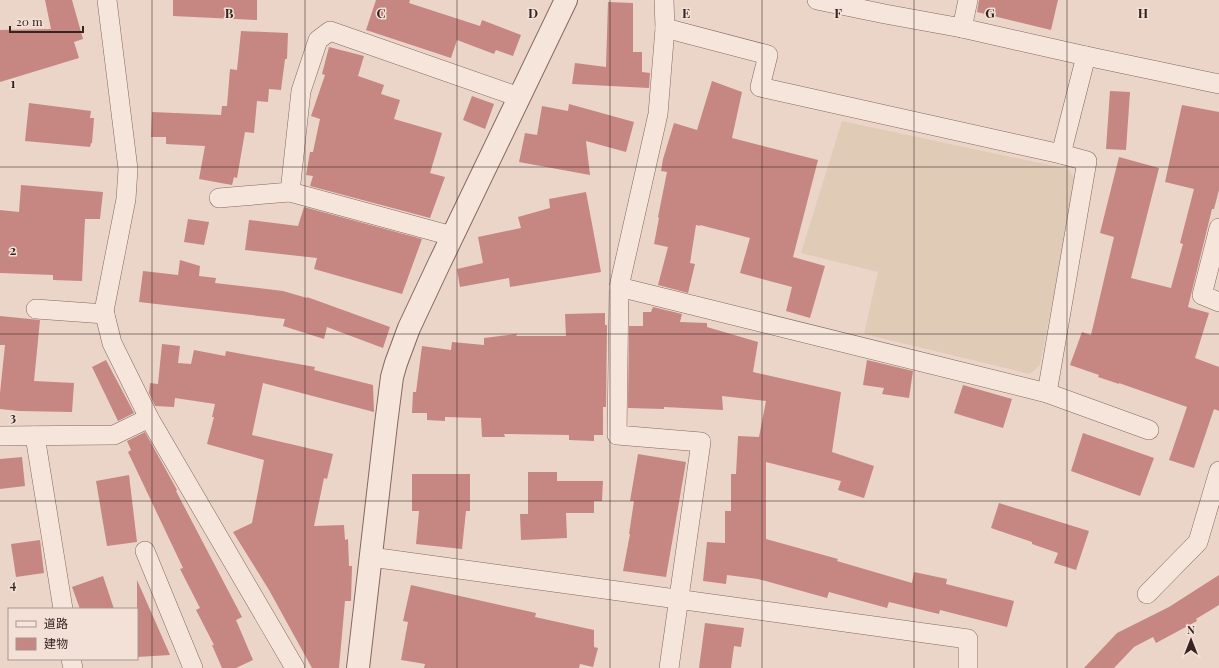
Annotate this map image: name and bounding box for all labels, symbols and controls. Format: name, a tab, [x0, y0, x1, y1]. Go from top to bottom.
text: B	[225, 4, 234, 21]
text: C	[376, 4, 386, 21]
text: D	[528, 4, 538, 21]
text: E	[682, 4, 690, 21]
text: F	[834, 4, 842, 21]
text: G	[985, 4, 995, 21]
text: H	[1138, 4, 1148, 21]
scale bar	[10, 8, 83, 34]
text: 20 m	[16, 13, 43, 29]
text: 1	[11, 74, 16, 91]
text: 2	[10, 241, 17, 258]
text: 3	[10, 408, 16, 425]
text: 4	[10, 575, 17, 592]
legend	[8, 608, 138, 660]
text: 道路	[44, 615, 68, 631]
north arrow	[1171, 620, 1211, 660]
text: N	[1187, 622, 1195, 637]
text: 建物	[44, 635, 68, 651]

